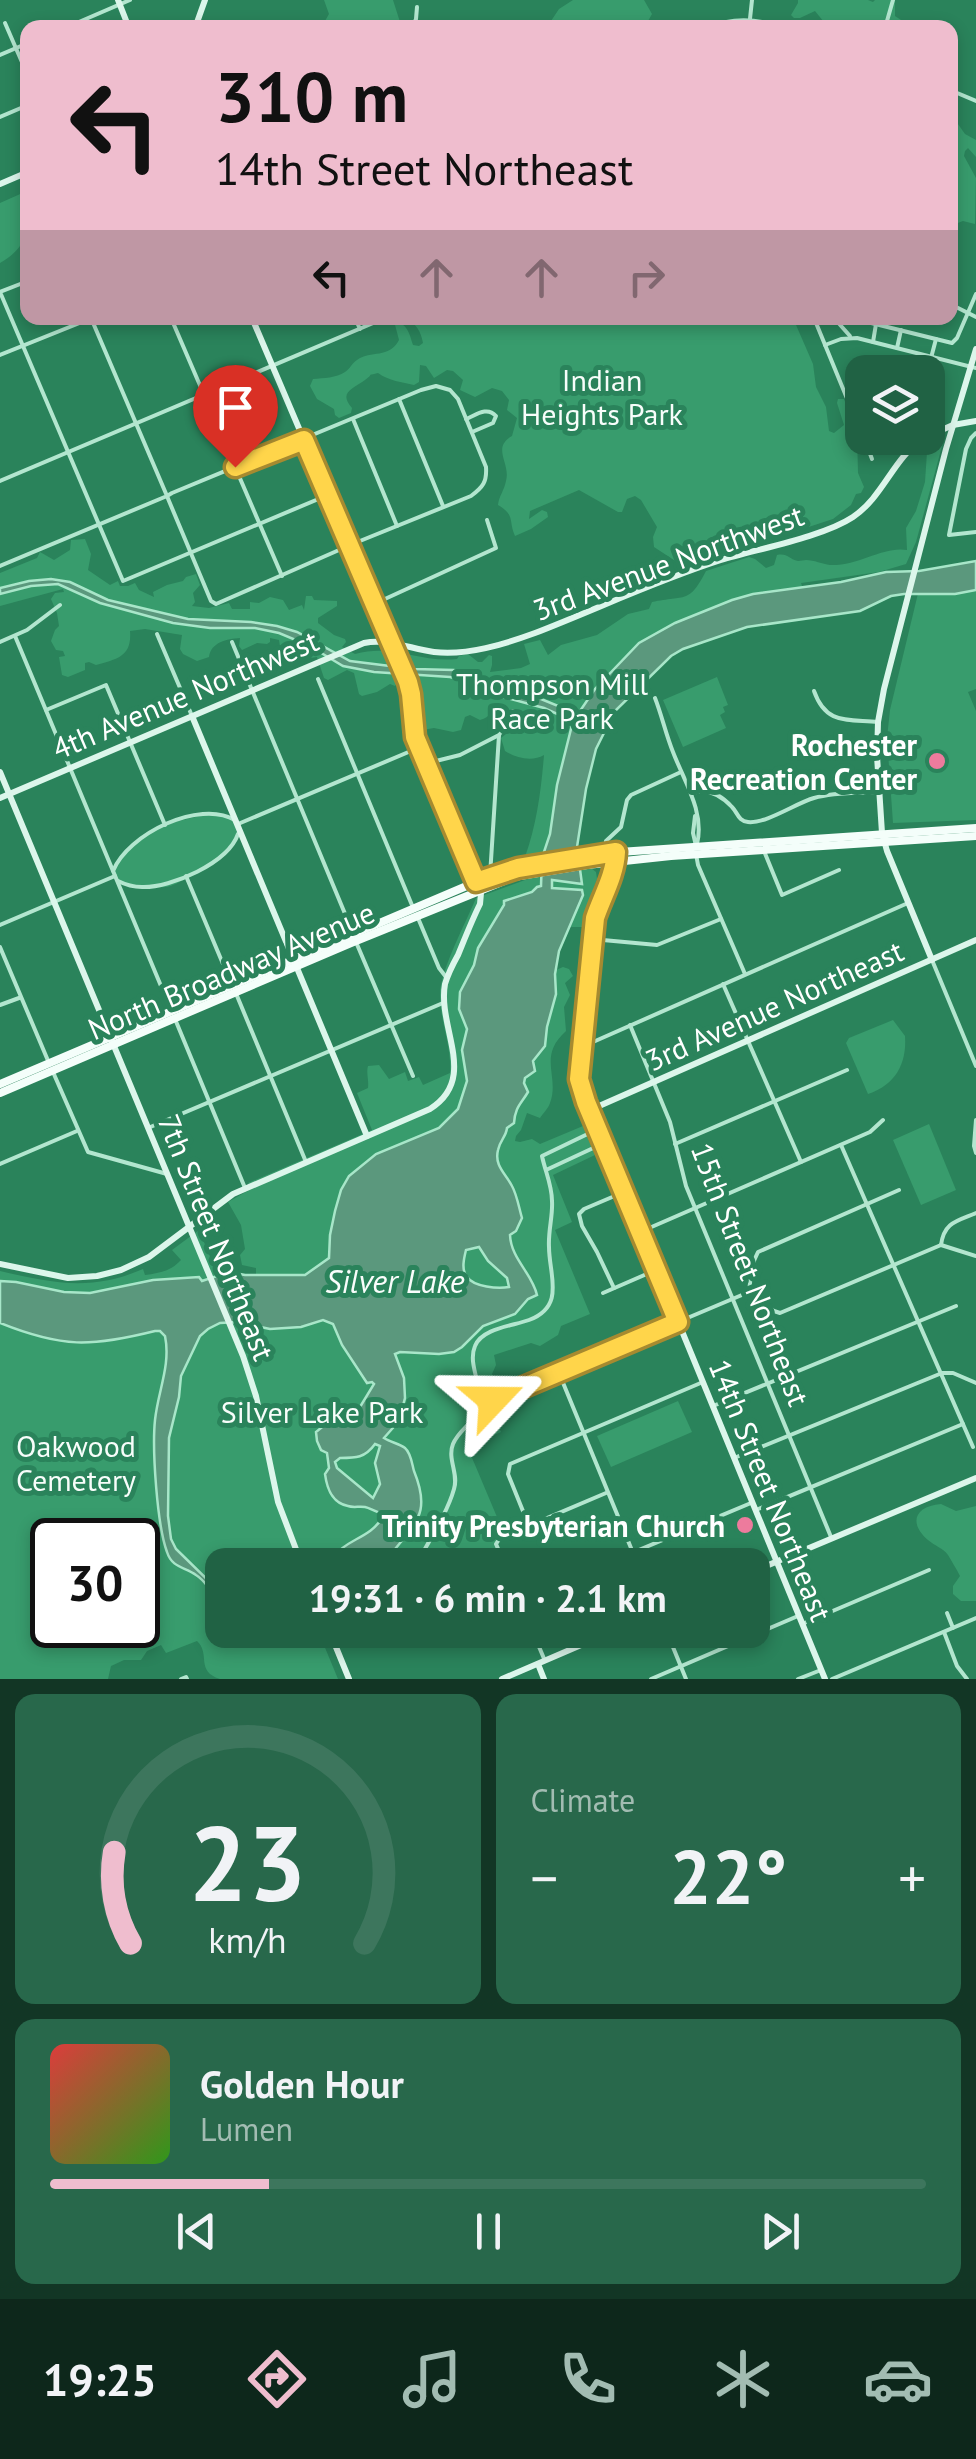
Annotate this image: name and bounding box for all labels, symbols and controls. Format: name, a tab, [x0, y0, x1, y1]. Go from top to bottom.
text: 310 m	[215, 51, 408, 141]
icon: left	[50, 60, 180, 190]
text: 14th Street Northeast	[215, 139, 633, 197]
icon: left	[304, 250, 359, 305]
icon: ahead	[409, 250, 464, 305]
icon: ahead	[514, 250, 569, 305]
icon: right	[619, 250, 674, 305]
map controls	[845, 355, 945, 455]
button: layers	[845, 355, 945, 455]
park label: Indian Heights Park	[521, 360, 684, 433]
pin	[193, 365, 278, 468]
icon: arrive	[208, 380, 263, 435]
street label: 3rd Avenue Northwest	[527, 495, 809, 629]
street label: 4th Avenue Northwest	[46, 620, 324, 768]
park label: Thompson Mill Race Park	[456, 664, 648, 737]
place label: Rochester Recreation Center	[690, 725, 917, 798]
marker: Rochester Recreation Center	[926, 750, 948, 772]
street label: North Broadway Avenue	[82, 892, 380, 1048]
street label: 3rd Avenue Northeast	[639, 931, 909, 1079]
street label: 7th Street Northeast	[150, 1108, 284, 1366]
street label: 15th Street Northeast	[683, 1137, 819, 1411]
water label: Silver Lake	[325, 1260, 465, 1302]
position arrow	[441, 1348, 545, 1452]
street label: 14th Street Northeast	[701, 1353, 841, 1627]
park label: Silver Lake Park	[221, 1392, 424, 1431]
park label: Oakwood Cemetery	[16, 1426, 136, 1499]
place label: Trinity Presbyterian Church	[381, 1506, 725, 1545]
marker: Trinity Presbyterian Church	[734, 1514, 756, 1536]
speed limit sign: 30	[30, 1518, 160, 1648]
text: 19:31 · 6 min · 2.1 km	[308, 1573, 667, 1622]
text: Climate	[531, 1779, 635, 1821]
text: 23	[189, 1795, 307, 1930]
text: 22°	[669, 1828, 787, 1925]
text: −	[531, 1842, 558, 1913]
text: +	[898, 1842, 926, 1913]
text: km/h	[209, 1917, 287, 1963]
text: Golden Hour	[200, 2059, 404, 2108]
text: Lumen	[200, 2108, 293, 2150]
icon: previous	[169, 2204, 224, 2259]
icon: pause	[461, 2204, 516, 2259]
icon: next	[753, 2204, 808, 2259]
icon: directions	[242, 2344, 312, 2414]
icon: music	[397, 2344, 467, 2414]
icon: phone	[553, 2344, 623, 2414]
icon: climate	[708, 2344, 778, 2414]
icon: car	[863, 2344, 933, 2414]
text: 19:25	[43, 2350, 157, 2408]

